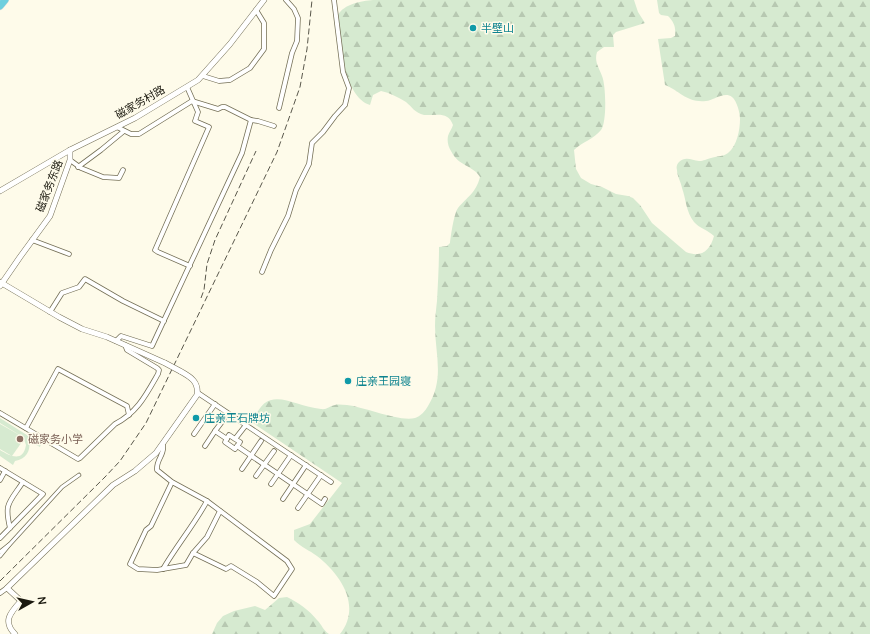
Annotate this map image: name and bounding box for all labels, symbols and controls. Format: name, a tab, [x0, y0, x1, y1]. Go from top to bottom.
place label: 半壁山	[481, 20, 514, 35]
marker: 半壁山	[468, 23, 478, 33]
street label: 磁家务村路	[112, 81, 167, 122]
street label: 磁家务东路	[32, 157, 65, 214]
place label: 庄亲王园寝	[356, 373, 411, 388]
marker: 庄亲王园寝	[343, 376, 353, 386]
place label: 庄亲王石牌坊	[204, 410, 270, 425]
marker: 庄亲王石牌坊	[191, 413, 201, 423]
place label: 磁家务小学	[28, 431, 83, 446]
marker: 磁家务小学	[15, 434, 25, 444]
north arrow	[12, 582, 52, 622]
text: N	[34, 596, 50, 606]

